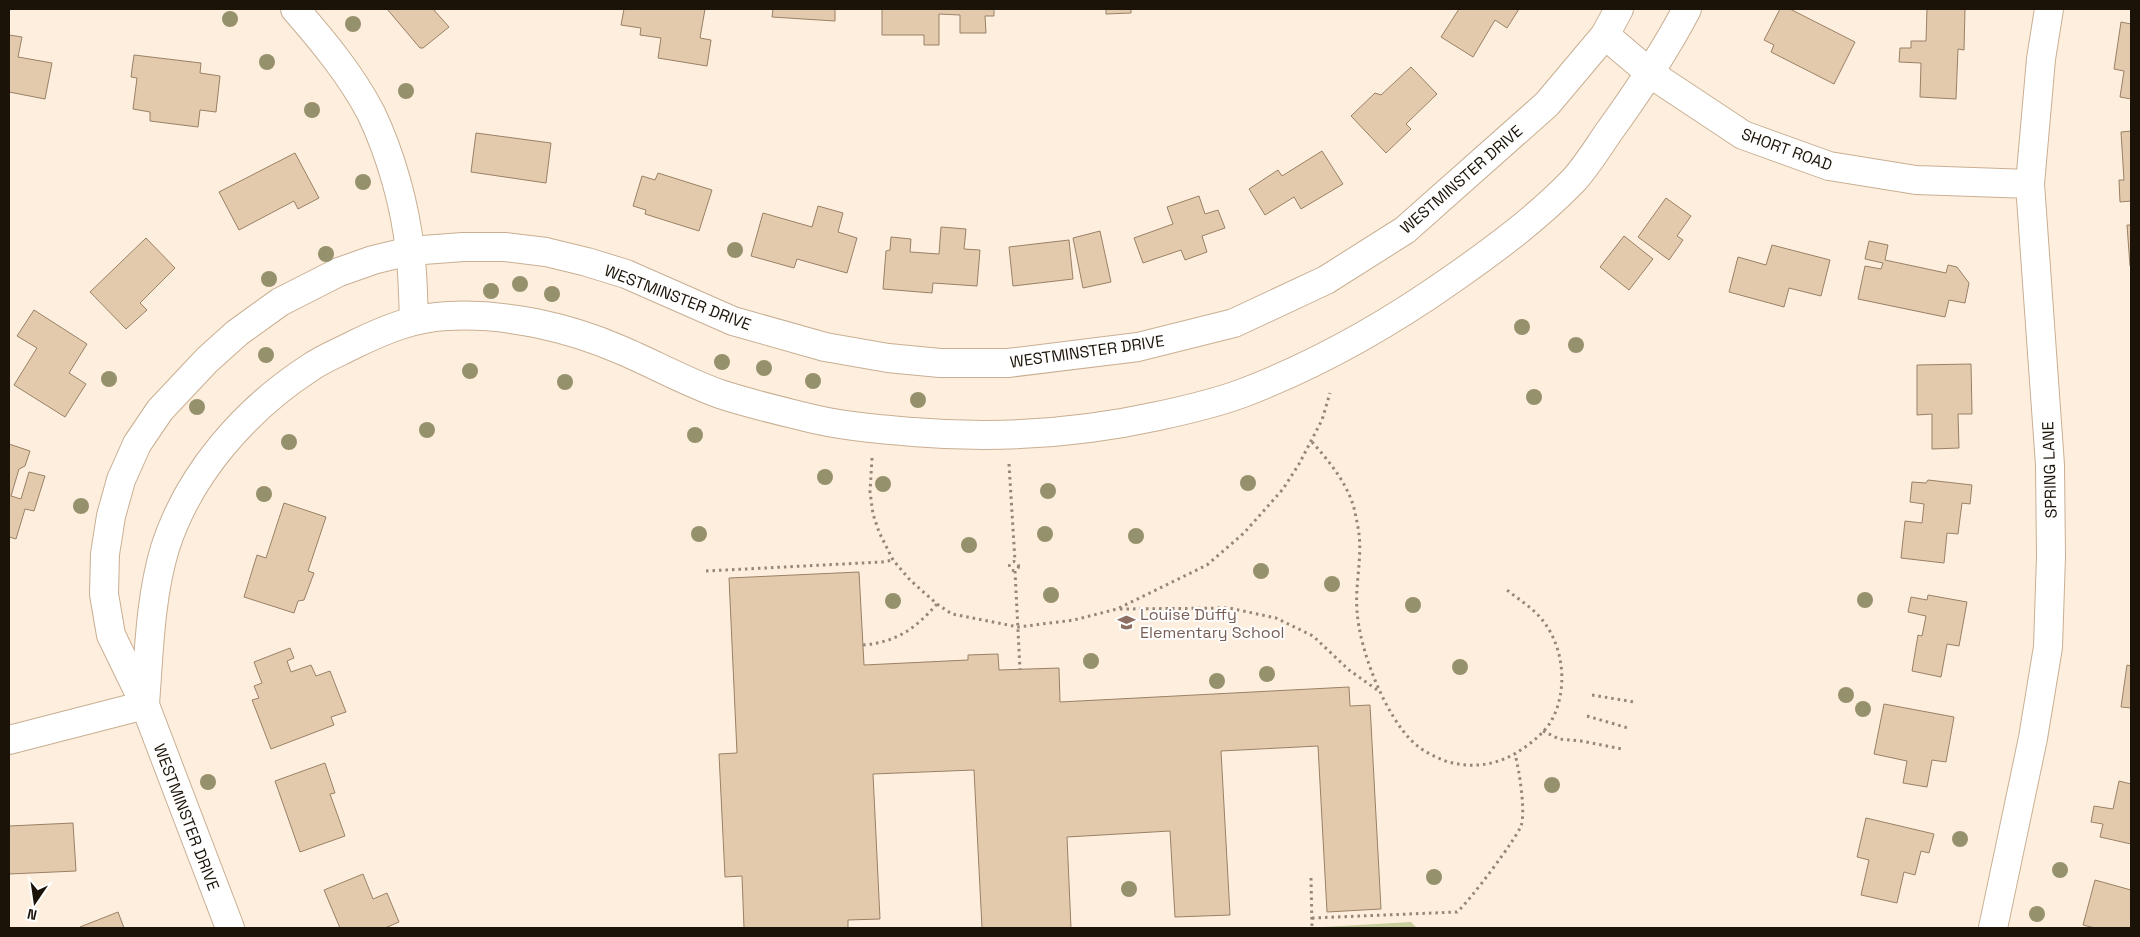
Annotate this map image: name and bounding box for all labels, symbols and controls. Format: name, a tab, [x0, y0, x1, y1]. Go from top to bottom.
street label: WESTMINSTER DRIVE	[1396, 120, 1527, 238]
street label: SHORT ROAD	[1738, 123, 1835, 176]
street label: WESTMINSTER DRIVE	[601, 260, 754, 335]
street label: WESTMINSTER DRIVE	[1009, 330, 1166, 373]
street label: SPRING LANE	[2037, 421, 2062, 519]
place label: Louise Duffy Elementary School	[1140, 604, 1285, 643]
school or university icon: Louise Duffy Elementary School	[1116, 613, 1136, 633]
street label: WESTMINSTER DRIVE	[149, 741, 224, 894]
north arrow	[10, 877, 60, 927]
text: N	[25, 905, 39, 924]

